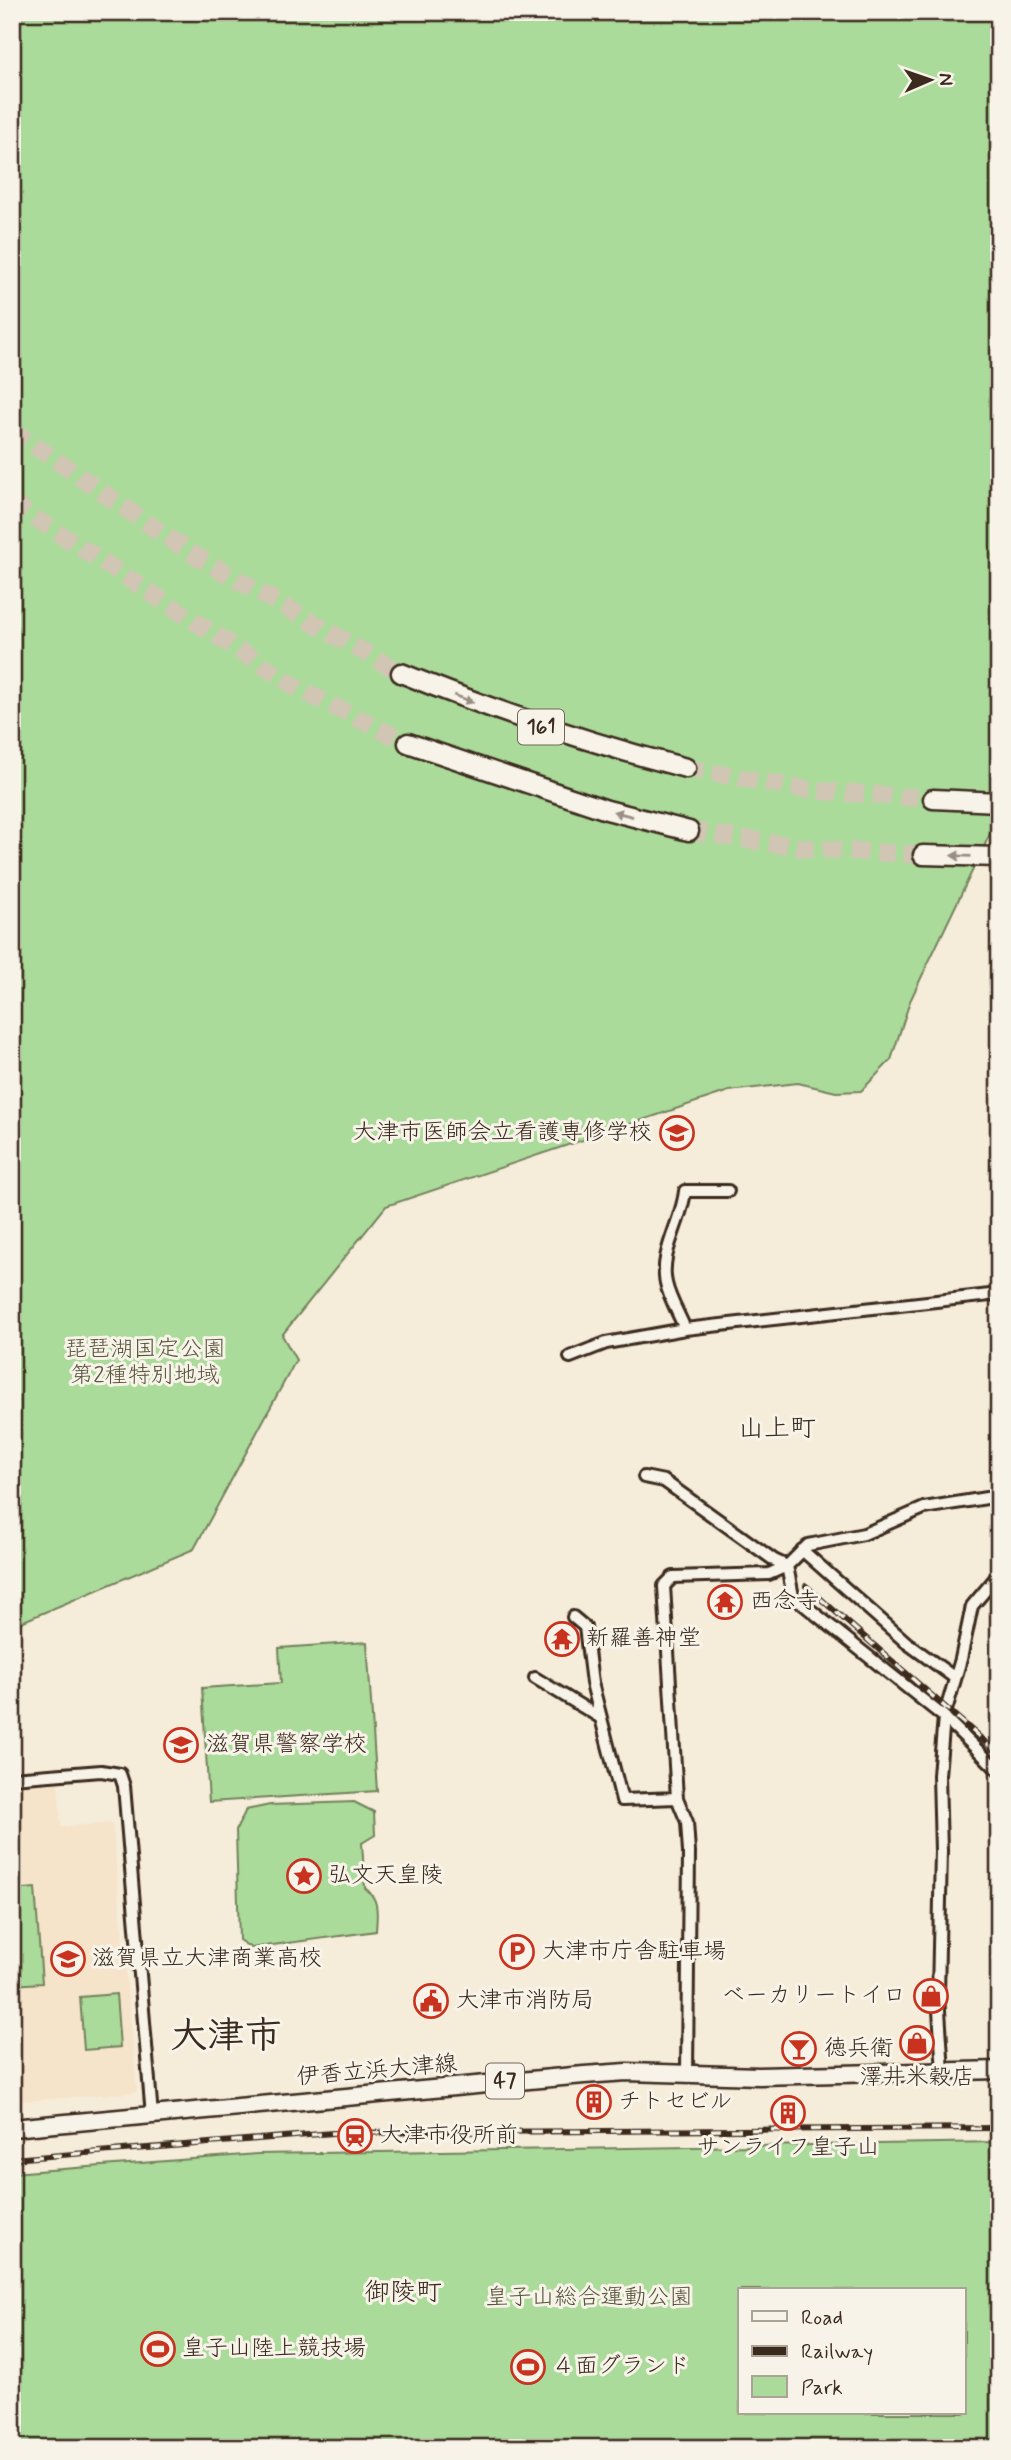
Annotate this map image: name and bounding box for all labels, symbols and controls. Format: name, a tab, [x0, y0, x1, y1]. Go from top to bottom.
north arrow	[895, 46, 965, 116]
text: N	[933, 73, 958, 86]
one-way arrow	[454, 693, 475, 704]
road number: 161	[518, 710, 564, 744]
one-way arrow	[612, 808, 634, 819]
one-way arrow	[949, 850, 971, 861]
school or university icon: 大津市医師会立看護専修学校	[658, 1114, 696, 1152]
place label: 大津市医師会立看護専修学校	[353, 1118, 652, 1148]
park label: 琵琶湖国定公園 第2種特別地域	[65, 1335, 226, 1391]
district label: 山上町	[738, 1412, 816, 1446]
temple icon: 西念寺	[706, 1583, 744, 1621]
place label: 西念寺	[750, 1587, 819, 1617]
temple icon: 新羅善神堂	[543, 1620, 581, 1658]
place label: 新羅善神堂	[586, 1624, 701, 1654]
school or university icon: 滋賀県警察学校	[162, 1726, 200, 1764]
place label: 滋賀県警察学校	[206, 1730, 367, 1760]
place icon: 弘文天皇陵	[285, 1857, 323, 1895]
place label: 弘文天皇陵	[328, 1861, 443, 1891]
parking icon: 大津市庁舎駐車場	[498, 1933, 536, 1971]
place label: 大津市庁舎駐車場	[542, 1937, 726, 1967]
school or university icon: 滋賀県立大津商業高校	[49, 1940, 87, 1978]
place label: 滋賀県立大津商業高校	[92, 1944, 322, 1974]
shop icon: ベーカリートイロ	[912, 1977, 950, 2015]
place label: ベーカリートイロ	[722, 1981, 906, 2011]
public building icon: 大津市消防局	[412, 1982, 450, 2020]
place label: 大津市消防局	[456, 1986, 594, 2016]
district label: 大津市	[171, 2013, 282, 2061]
shop icon: 澤井米穀店	[898, 2024, 936, 2062]
bar icon: 徳兵衛	[780, 2030, 818, 2068]
place label: 徳兵衛	[824, 2034, 893, 2064]
street label: 伊香立浜大津線	[295, 2049, 459, 2093]
place label: 澤井米穀店	[860, 2063, 975, 2093]
road number: 47	[486, 2064, 524, 2098]
building icon: チトセビル	[575, 2083, 613, 2121]
place label: チトセビル	[618, 2087, 733, 2117]
building icon: サンライフ皇子山	[769, 2094, 807, 2132]
station icon: 大津市役所前	[336, 2117, 374, 2155]
place label: 大津市役所前	[380, 2121, 518, 2151]
place label: サンライフ皇子山	[696, 2133, 880, 2163]
district label: 御陵町	[364, 2276, 442, 2310]
park label: 皇子山総合運動公園	[486, 2283, 693, 2313]
legend	[738, 2288, 965, 2414]
text: Road	[801, 2304, 843, 2332]
sports icon: 皇子山陸上競技場	[139, 2330, 177, 2368]
place label: 皇子山陸上競技場	[182, 2334, 366, 2364]
text: Railway	[801, 2338, 873, 2366]
sports icon: ４面グランド	[509, 2348, 547, 2386]
place label: ４面グランド	[552, 2352, 690, 2382]
text: Park	[801, 2374, 843, 2402]

